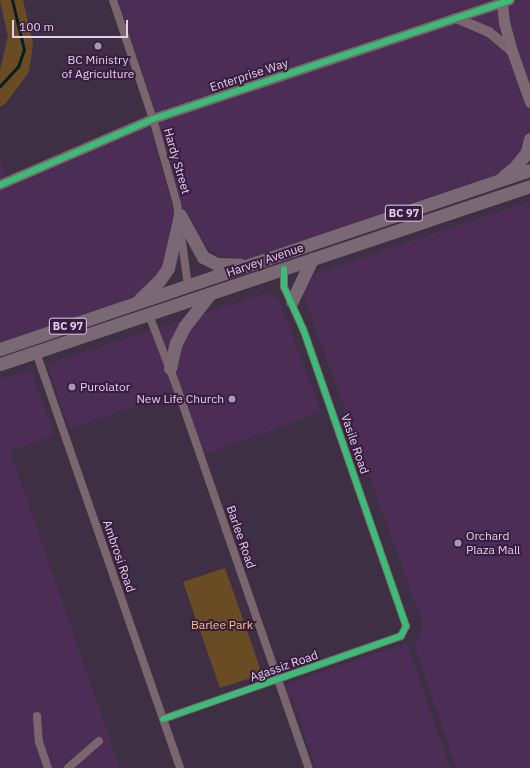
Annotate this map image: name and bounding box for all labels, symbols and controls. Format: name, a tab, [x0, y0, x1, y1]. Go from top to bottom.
scale bar	[14, 12, 130, 38]
text: 100 m	[19, 19, 54, 34]
marker: BC Ministry of Agriculture	[93, 41, 103, 51]
place label: BC Ministry of Agriculture	[62, 53, 134, 81]
street label: Enterprise Way	[208, 56, 290, 94]
street label: Hardy Street	[161, 126, 193, 196]
road number: BC 97	[384, 204, 424, 222]
street label: Harvey Avenue	[225, 240, 305, 280]
road number: BC 97	[48, 317, 88, 335]
place label: Purolator	[80, 380, 130, 394]
marker: Purolator	[67, 382, 77, 392]
place label: New Life Church	[136, 392, 224, 406]
marker: New Life Church	[227, 394, 237, 404]
street label: Vasile Road	[338, 412, 372, 476]
street label: Barlee Road	[224, 504, 258, 570]
street label: Ambrosi Road	[100, 518, 138, 594]
place label: Orchard Plaza Mall	[466, 529, 520, 557]
marker: Orchard Plaza Mall	[453, 538, 463, 548]
park label: Barlee Park	[191, 618, 253, 632]
street label: Agassiz Road	[248, 648, 320, 684]

